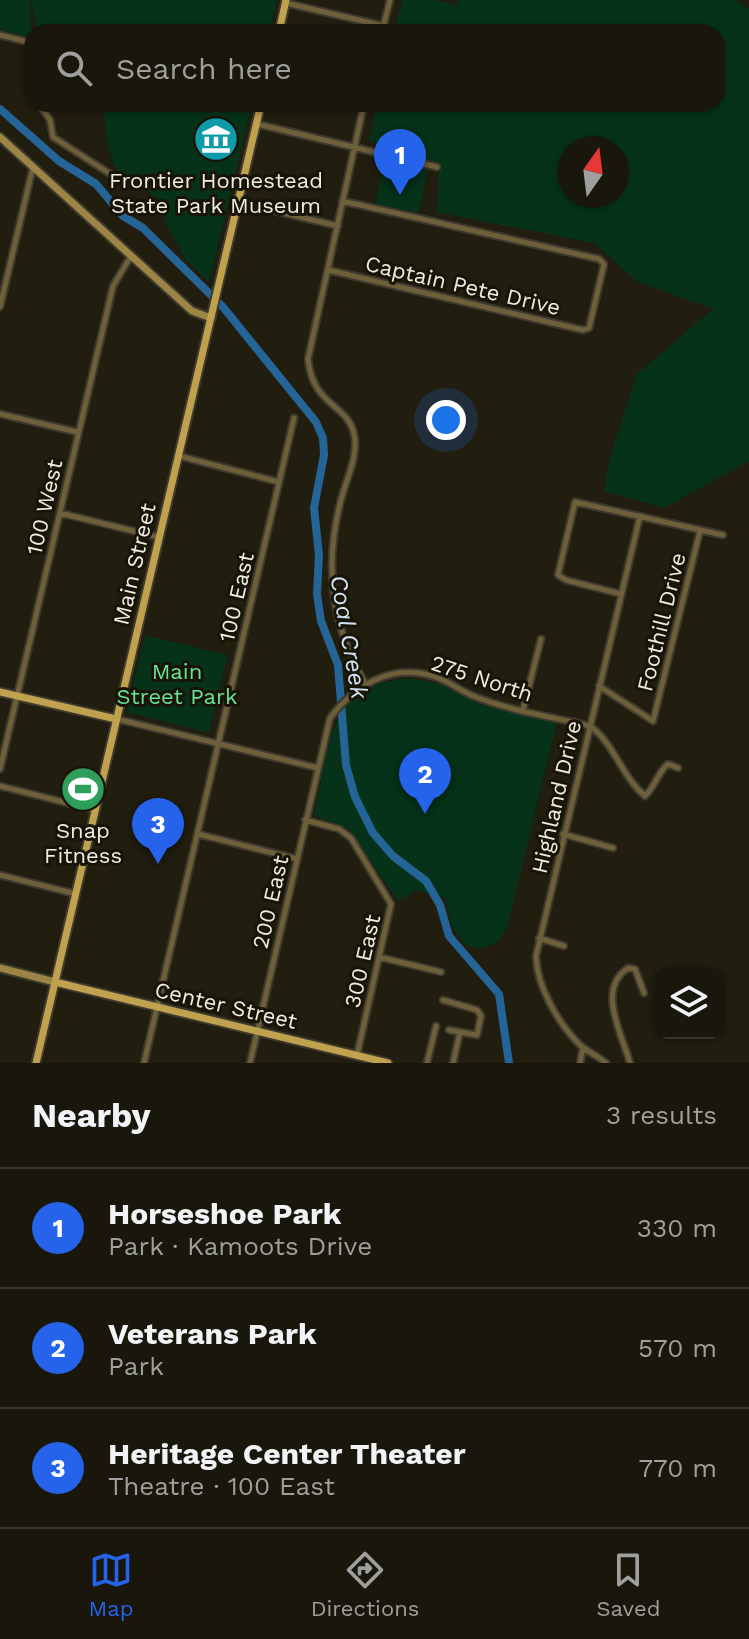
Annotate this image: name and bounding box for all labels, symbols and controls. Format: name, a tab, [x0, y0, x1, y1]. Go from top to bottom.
search box	[24, 24, 725, 112]
icon: search	[52, 46, 96, 90]
text: Search here	[116, 51, 292, 86]
museum icon: Frontier Homestead State Park Museum	[192, 115, 240, 163]
pin: 1	[374, 129, 426, 195]
north arrow	[557, 136, 629, 208]
place label: Frontier Homestead State Park Museum	[109, 168, 323, 218]
street label: Captain Pete Drive	[363, 251, 563, 320]
your location	[426, 400, 466, 440]
street label: 100 West	[21, 457, 68, 557]
street label: Main Street	[108, 501, 161, 627]
street label: 100 East	[214, 550, 259, 644]
street label: Foothill Drive	[632, 550, 691, 694]
water label: Coal Creek	[324, 573, 374, 702]
street label: 275 North	[428, 650, 536, 707]
park label: Main Street Park	[116, 659, 238, 709]
street label: Highland Drive	[527, 718, 586, 876]
pin: 2	[399, 748, 451, 814]
sports icon: Snap Fitness	[59, 765, 107, 813]
pin: 3	[132, 798, 184, 864]
place label: Snap Fitness	[44, 818, 122, 868]
street label: 200 East	[248, 853, 293, 951]
street label: 300 East	[340, 912, 385, 1010]
map controls	[653, 967, 725, 1039]
button: layers	[653, 967, 725, 1039]
street label: Center Street	[152, 977, 300, 1034]
text: Nearby	[32, 1095, 151, 1135]
text: 3 results	[606, 1100, 717, 1130]
text: Horseshoe Park	[108, 1196, 342, 1231]
text: 1	[52, 1213, 64, 1243]
text: 330 m	[637, 1213, 717, 1243]
text: Park · Kamoots Drive	[108, 1231, 372, 1261]
text: Veterans Park	[108, 1316, 317, 1351]
text: 2	[50, 1333, 66, 1363]
text: 570 m	[638, 1333, 717, 1363]
text: Park	[108, 1351, 164, 1381]
text: Heritage Center Theater	[108, 1436, 466, 1471]
text: 3	[50, 1453, 66, 1483]
text: 770 m	[639, 1453, 717, 1483]
text: Theatre · 100 East	[108, 1471, 335, 1501]
tab: Map	[89, 1548, 133, 1621]
tab: Directions	[311, 1548, 419, 1621]
tab: Saved	[597, 1548, 660, 1621]

